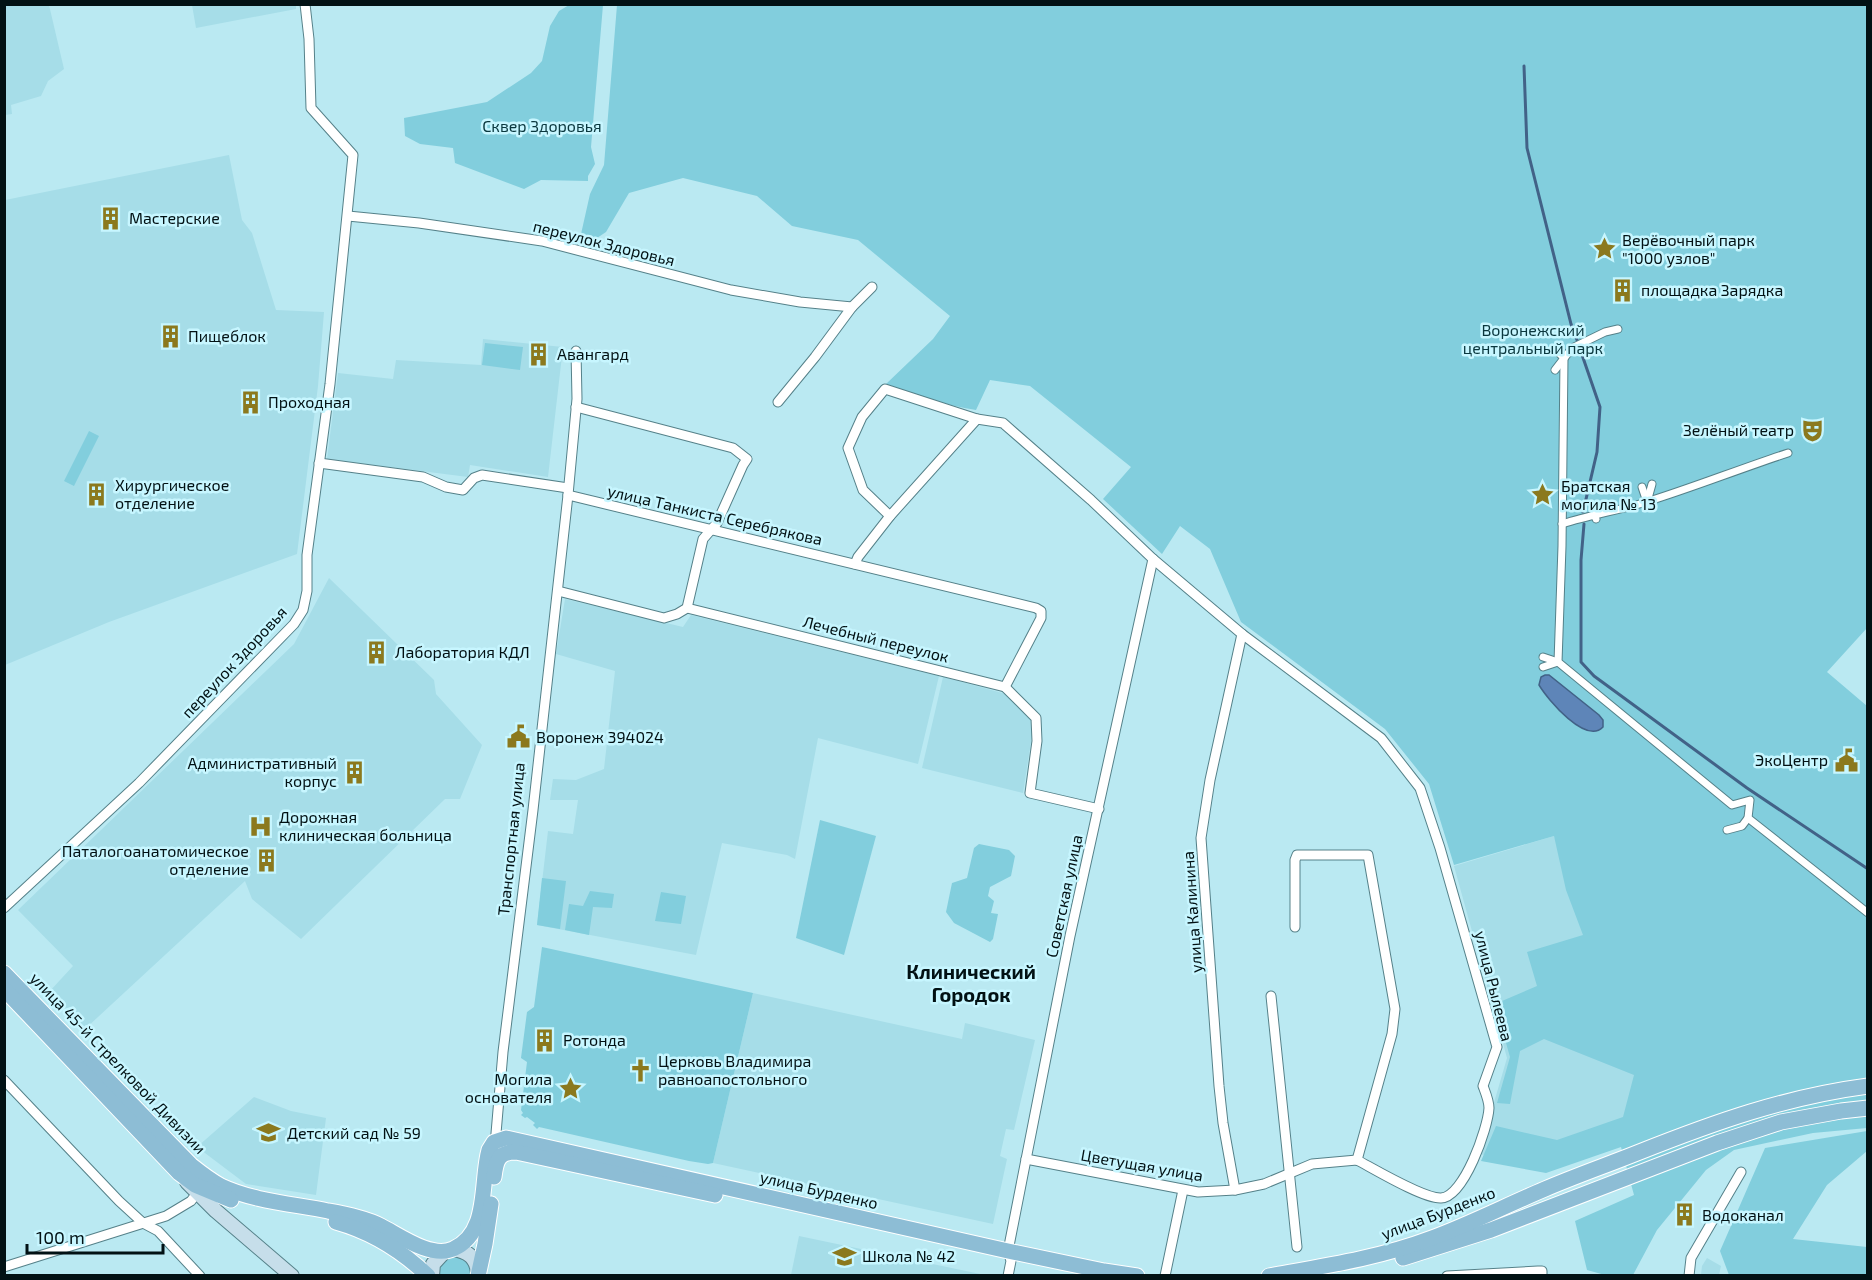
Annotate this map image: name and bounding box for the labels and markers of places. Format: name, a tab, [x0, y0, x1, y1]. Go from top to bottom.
building icon: Мастерские	[98, 205, 124, 231]
place label: Мастерские	[129, 208, 220, 227]
place label: Верёвочный парк "1000 узлов"	[1622, 230, 1755, 268]
place icon: Верёвочный парк "1000 узлов"	[1591, 236, 1617, 262]
building icon: площадка Зарядка	[1610, 277, 1636, 303]
place label: площадка Зарядка	[1641, 280, 1783, 299]
building icon: Пищеблок	[157, 323, 183, 349]
place label: Пищеблок	[188, 326, 266, 345]
building icon: Авангард	[526, 341, 552, 367]
place label: Авангард	[557, 344, 629, 363]
building icon: Проходная	[237, 389, 263, 415]
place label: Проходная	[268, 392, 350, 411]
theatre icon: Зелёный театр	[1799, 417, 1825, 443]
place label: Зелёный театр	[1683, 420, 1794, 439]
place label: Хирургическое отделение	[115, 475, 229, 512]
place label: Братская могила № 13	[1561, 476, 1656, 513]
building icon: Хирургическое отделение	[84, 481, 110, 507]
place icon: Братская могила № 13	[1530, 482, 1556, 508]
building icon: Лаборатория КДЛ	[364, 639, 390, 665]
place label: Лаборатория КДЛ	[395, 642, 530, 661]
public building icon: Воронеж 394024	[505, 724, 531, 750]
place label: Воронеж 394024	[536, 727, 664, 746]
public building icon: ЭкоЦентр	[1833, 747, 1859, 773]
place label: ЭкоЦентр	[1755, 750, 1828, 769]
place label: Административный корпус	[187, 753, 337, 791]
building icon: Административный корпус	[342, 759, 368, 785]
place label: Дорожная клиническая больница	[279, 807, 452, 844]
hospital icon: Дорожная клиническая больница	[248, 813, 274, 839]
place label: Паталогоанатомическое отделение	[62, 841, 249, 878]
building icon: Паталогоанатомическое отделение	[254, 847, 280, 873]
building icon: Ротонда	[532, 1027, 558, 1053]
place label: Ротонда	[563, 1030, 626, 1049]
place label: Церковь Владимира равноапостольного	[658, 1051, 811, 1088]
church icon: Церковь Владимира равноапостольного	[627, 1057, 653, 1083]
place label: Могила основателя	[465, 1069, 552, 1106]
place icon: Могила основателя	[557, 1075, 583, 1101]
school or university icon: Детский сад № 59	[256, 1120, 282, 1146]
place label: Детский сад № 59	[287, 1123, 421, 1142]
building icon: Водоканал	[1671, 1202, 1697, 1228]
place label: Водоканал	[1702, 1205, 1784, 1224]
school or university icon: Школа № 42	[831, 1243, 857, 1269]
place label: Школа № 42	[862, 1246, 955, 1265]

